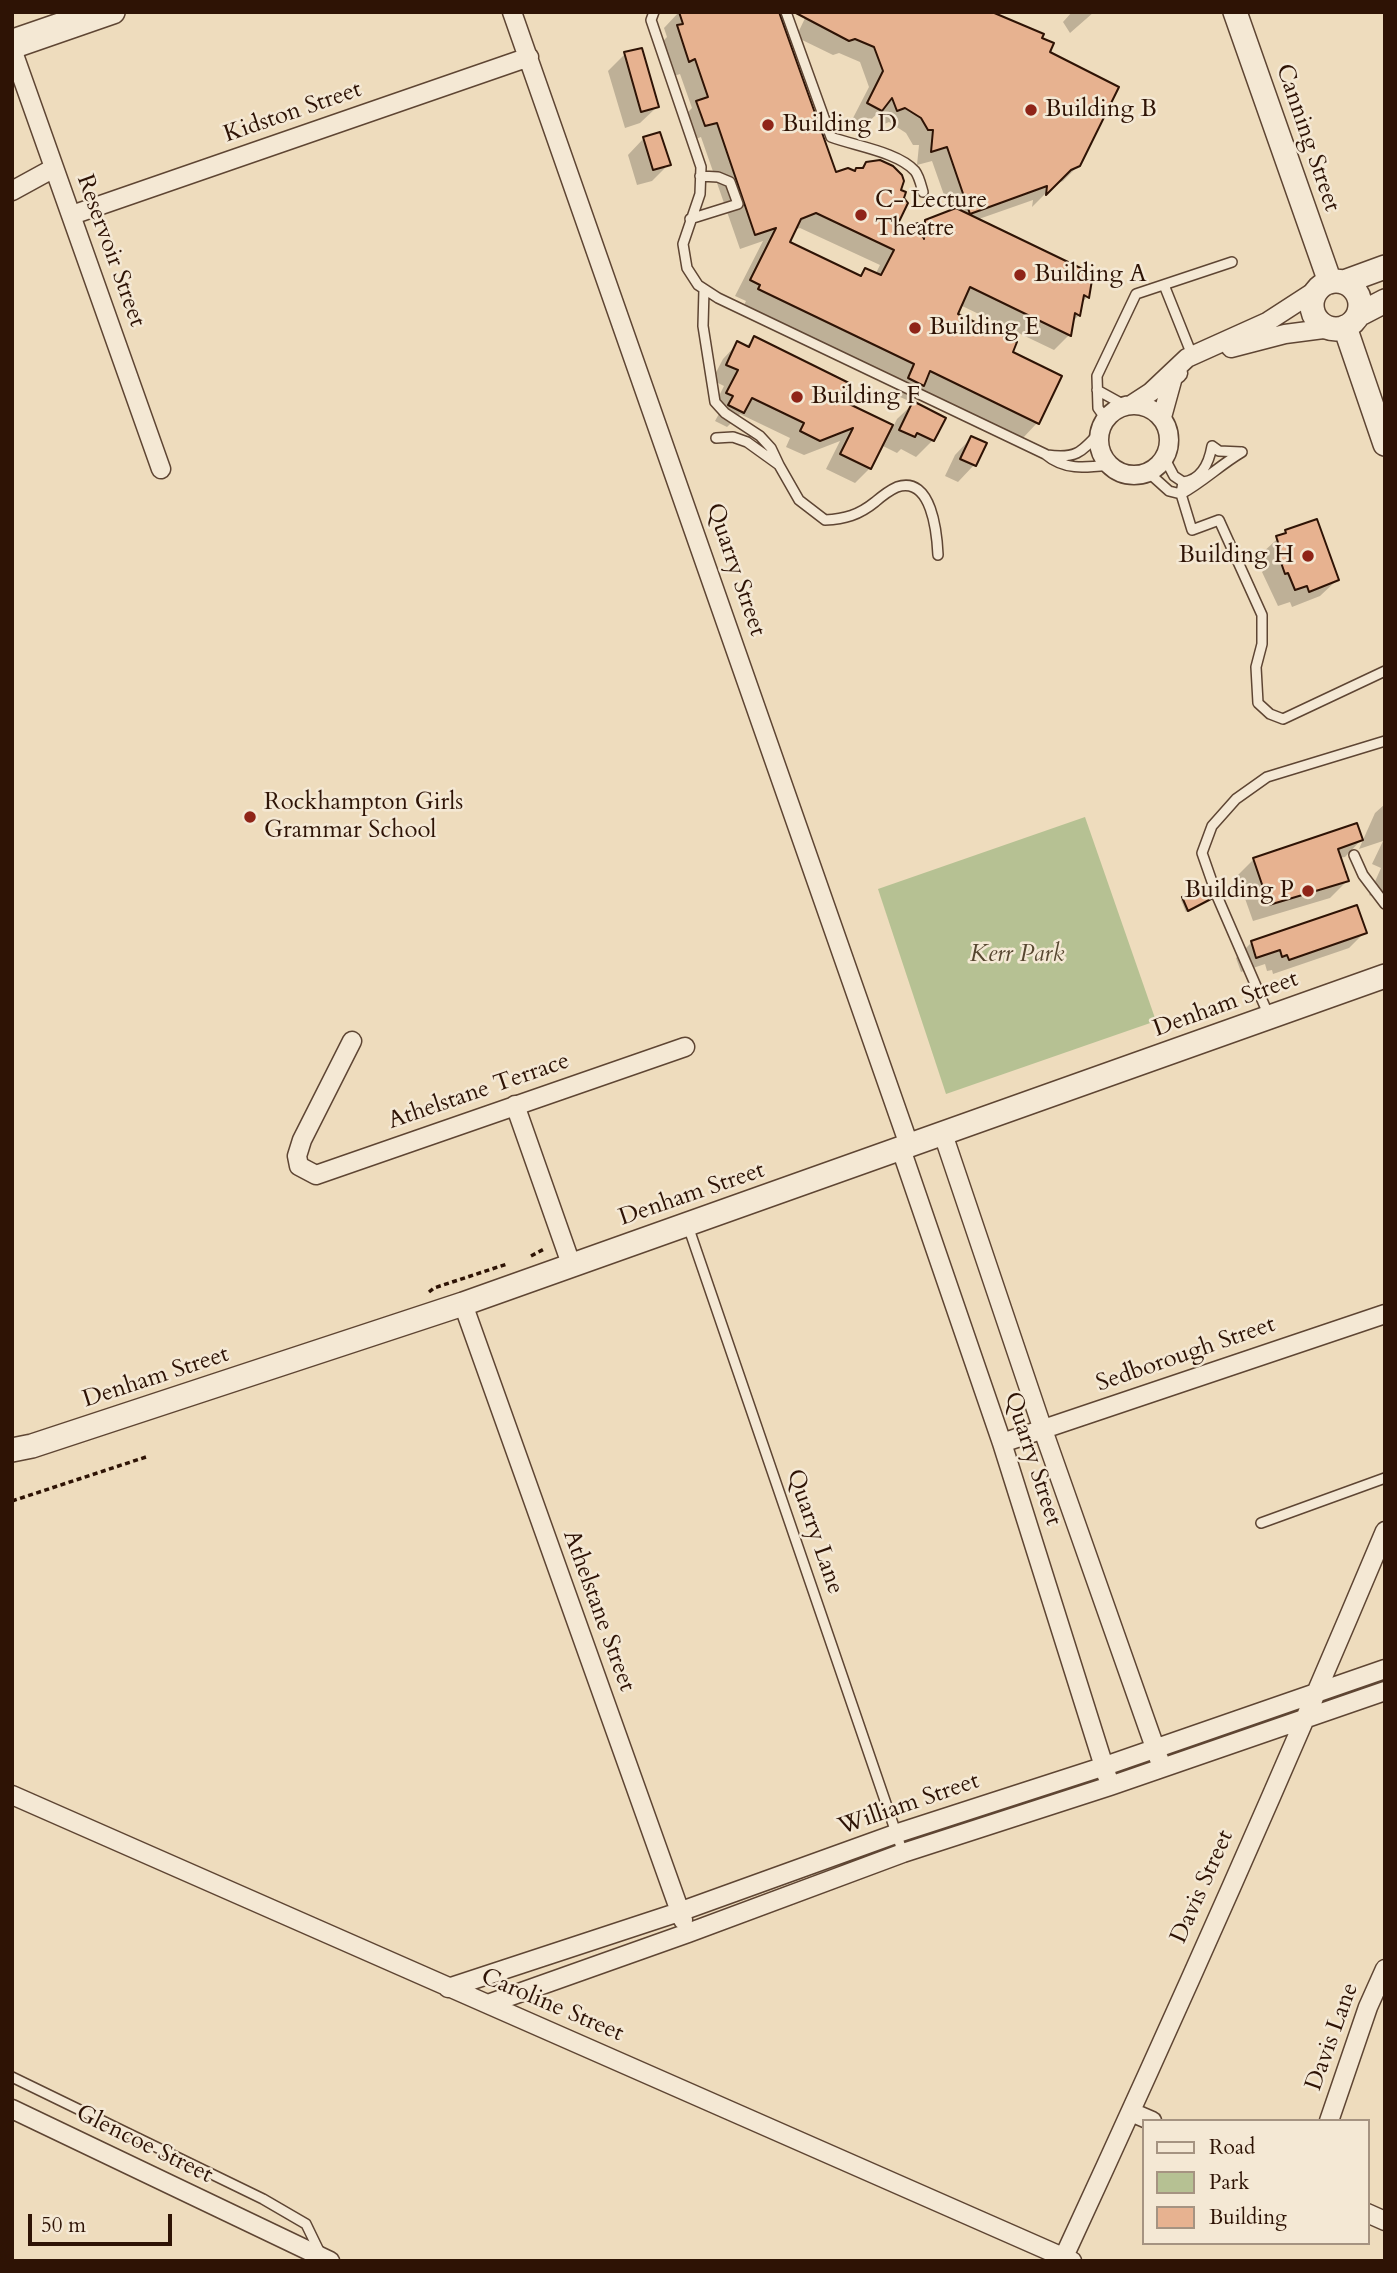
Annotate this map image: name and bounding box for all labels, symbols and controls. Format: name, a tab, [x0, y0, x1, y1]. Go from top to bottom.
street label: Canning Street	[1268, 60, 1346, 216]
street label: Kidston Street	[220, 76, 366, 150]
place label: Building B	[1045, 96, 1157, 124]
marker: Building B	[1023, 102, 1039, 118]
place label: Building D	[782, 111, 897, 139]
marker: Building D	[760, 117, 776, 133]
street label: Reservoir Street	[69, 171, 151, 331]
place label: C- Lecture Theatre	[875, 187, 987, 243]
marker: C- Lecture Theatre	[853, 207, 869, 223]
place label: Building A	[1034, 261, 1146, 289]
marker: Building A	[1012, 267, 1028, 283]
place label: Building E	[929, 314, 1039, 342]
marker: Building E	[907, 320, 923, 336]
place label: Building F	[811, 383, 920, 411]
marker: Building F	[789, 389, 805, 405]
street label: Quarry Street	[699, 500, 771, 640]
place label: Building H	[1179, 542, 1294, 570]
marker: Building H	[1300, 548, 1316, 564]
place label: Rockhampton Girls Grammar School	[264, 789, 463, 845]
marker: Rockhampton Girls Grammar School	[242, 809, 258, 825]
place label: Building P	[1184, 877, 1294, 905]
marker: Building P	[1300, 883, 1316, 899]
park label: Kerr Park	[970, 941, 1064, 969]
street label: Denham Street	[1150, 965, 1302, 1045]
street label: Athelstane Terrace	[384, 1047, 574, 1137]
street label: Denham Street	[615, 1157, 769, 1233]
street label: Sedborough Street	[1093, 1311, 1279, 1399]
street label: Denham Street	[79, 1341, 233, 1415]
street label: Quarry Street	[997, 1389, 1067, 1529]
street label: Quarry Lane	[779, 1466, 849, 1598]
street label: Athelstane Street	[555, 1526, 641, 1696]
street label: William Street	[835, 1767, 983, 1843]
street label: Davis Street	[1165, 1826, 1241, 1948]
street label: Caroline Street	[476, 1963, 628, 2049]
street label: Davis Lane	[1300, 1979, 1366, 2095]
street label: Glencoe Street	[71, 2099, 217, 2191]
legend	[1142, 2119, 1369, 2245]
text: Road	[1209, 2133, 1255, 2162]
text: Park	[1209, 2168, 1249, 2197]
scale bar	[32, 2200, 175, 2244]
text: Building	[1209, 2203, 1287, 2232]
text: 50 m	[41, 2211, 86, 2240]

